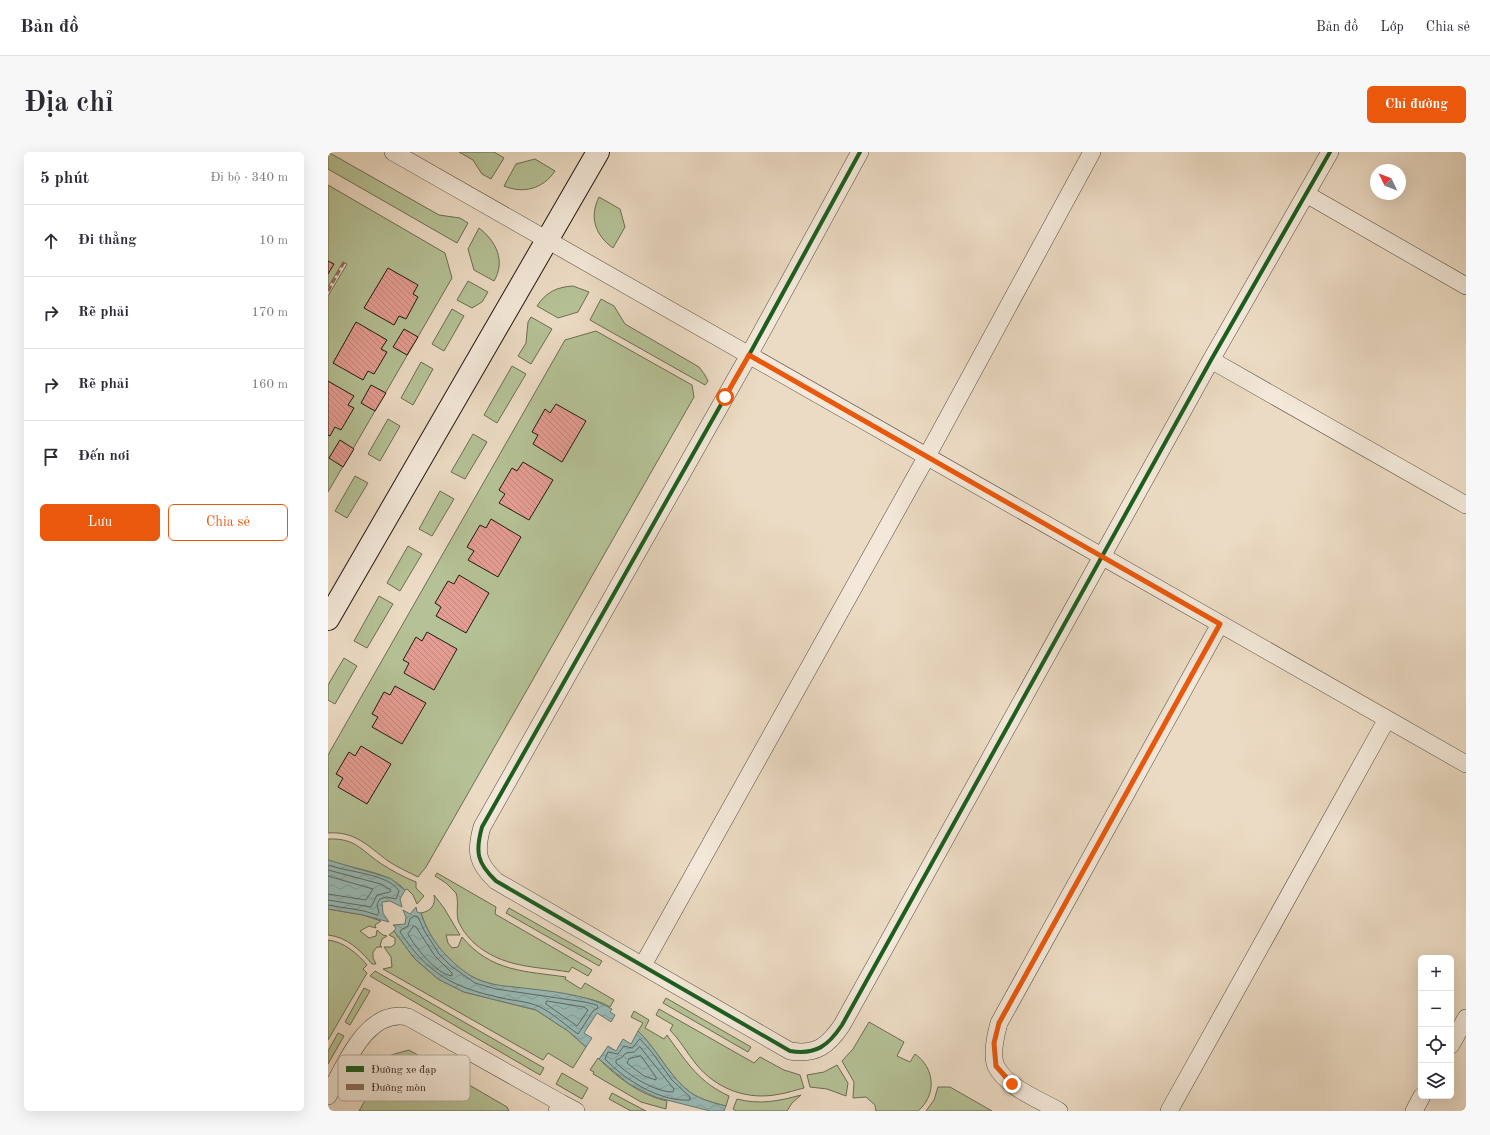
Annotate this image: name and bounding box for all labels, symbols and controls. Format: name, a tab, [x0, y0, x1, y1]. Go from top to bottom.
text: Bản đồ	[20, 18, 79, 37]
text: Bản đồ	[1316, 20, 1358, 34]
text: Lớp	[1380, 20, 1404, 34]
text: Chia sẻ	[1426, 20, 1470, 34]
button: Chỉ đường	[1367, 86, 1466, 123]
text: Địa chỉ	[24, 90, 113, 118]
north arrow	[1370, 164, 1406, 200]
text: 5 phút	[40, 170, 89, 187]
text: Đi bộ · 340 m	[210, 171, 288, 184]
icon: ahead	[40, 230, 62, 252]
text: Đi thẳng	[78, 233, 137, 248]
text: 10 m	[259, 234, 288, 247]
icon: right	[40, 302, 62, 324]
text: Rẽ phải	[78, 305, 129, 320]
text: 170 m	[251, 306, 288, 319]
icon: right	[40, 374, 62, 396]
text: Rẽ phải	[78, 377, 129, 392]
text: 160 m	[251, 378, 288, 391]
route start	[716, 388, 734, 406]
icon: arrive	[40, 446, 62, 468]
text: Đến nơi	[78, 449, 130, 464]
button: Lưu	[40, 504, 160, 541]
button: Chia sẻ	[168, 504, 288, 541]
map controls	[1418, 955, 1454, 1099]
button: +	[1418, 955, 1454, 991]
button: −	[1418, 991, 1454, 1027]
button: locate	[1418, 1027, 1454, 1063]
legend	[338, 1055, 470, 1101]
button: layers	[1418, 1063, 1454, 1099]
text: Đường xe đạp	[371, 1065, 437, 1076]
route end	[1003, 1075, 1021, 1093]
text: Đường mòn	[371, 1083, 426, 1094]

